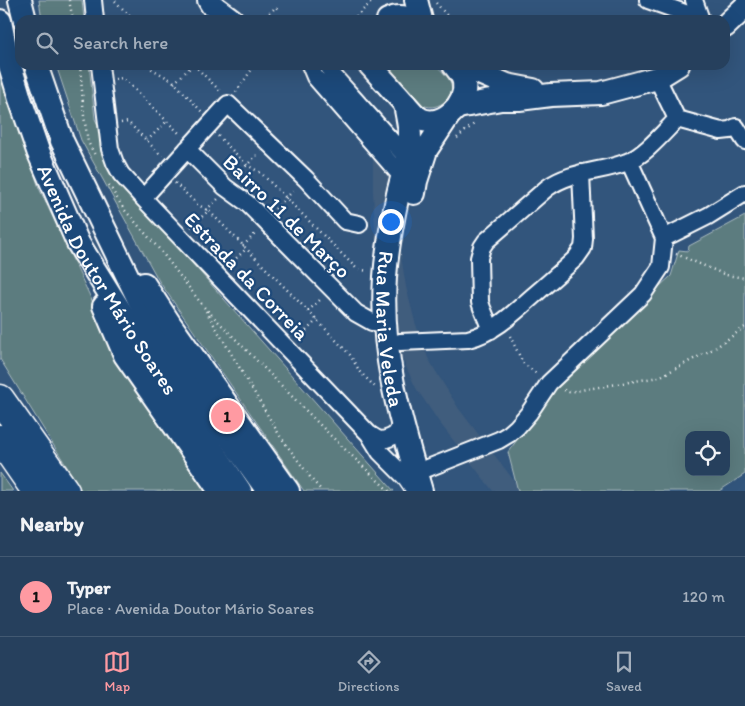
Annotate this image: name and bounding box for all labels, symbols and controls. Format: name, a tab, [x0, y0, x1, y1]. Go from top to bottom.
search box	[15, 15, 730, 70]
icon: search	[33, 29, 61, 57]
text: Search here	[73, 31, 168, 54]
street label: Bairro 11 de Março	[218, 149, 356, 283]
street label: Avenida Doutor Mário Soares	[33, 160, 184, 399]
street label: Estrada da Correia	[179, 207, 315, 345]
your location	[378, 209, 404, 235]
street label: Rua Maria Veleda	[372, 250, 410, 409]
pin: 1	[211, 397, 243, 435]
map controls	[685, 431, 730, 476]
button: locate	[685, 431, 730, 476]
text: Nearby	[20, 511, 84, 536]
text: Typer	[67, 576, 111, 599]
text: 1	[32, 587, 40, 606]
text: 120 m	[682, 587, 725, 606]
text: Place · Avenida Doutor Mário Soares	[67, 599, 314, 618]
tab: Map	[103, 648, 131, 695]
tab: Directions	[338, 648, 399, 695]
tab: Saved	[606, 648, 642, 695]

